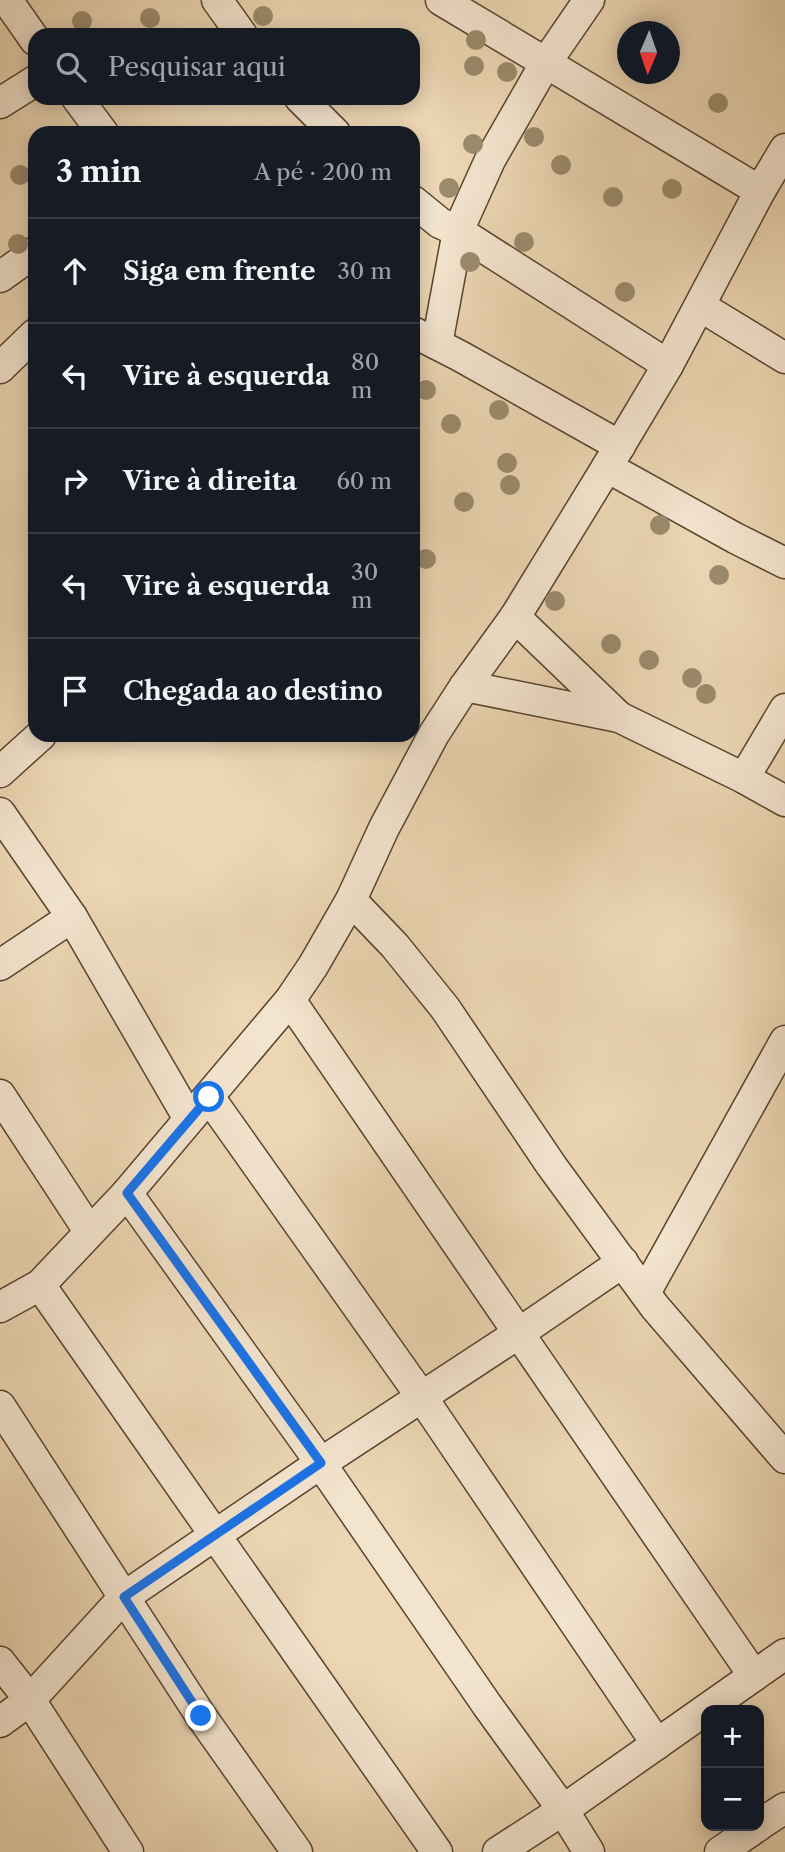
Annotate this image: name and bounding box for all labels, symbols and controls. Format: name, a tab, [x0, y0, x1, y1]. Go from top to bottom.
north arrow	[617, 21, 680, 84]
search box	[28, 28, 420, 105]
icon: search	[52, 48, 90, 86]
text: Pesquisar aqui	[108, 51, 286, 83]
text: 3 min	[56, 153, 142, 190]
text: A pé · 200 m	[254, 158, 392, 186]
icon: ahead	[56, 252, 94, 290]
text: Siga em frente	[123, 255, 316, 287]
text: 30 m	[337, 257, 392, 285]
text: 80 m	[351, 348, 379, 404]
icon: left	[56, 357, 94, 395]
text: Vire à esquerda	[123, 360, 330, 392]
icon: right	[56, 462, 94, 500]
text: Vire à direita	[123, 465, 297, 497]
text: 60 m	[336, 467, 392, 495]
text: 30 m	[351, 558, 378, 614]
icon: left	[56, 567, 94, 605]
text: Vire à esquerda	[123, 570, 330, 602]
icon: arrive	[56, 672, 94, 710]
text: Chegada ao destino	[123, 675, 383, 707]
route start	[193, 1081, 224, 1112]
route end	[185, 1700, 216, 1731]
map controls	[701, 1705, 764, 1831]
button: +	[701, 1705, 764, 1768]
button: −	[701, 1768, 764, 1831]

